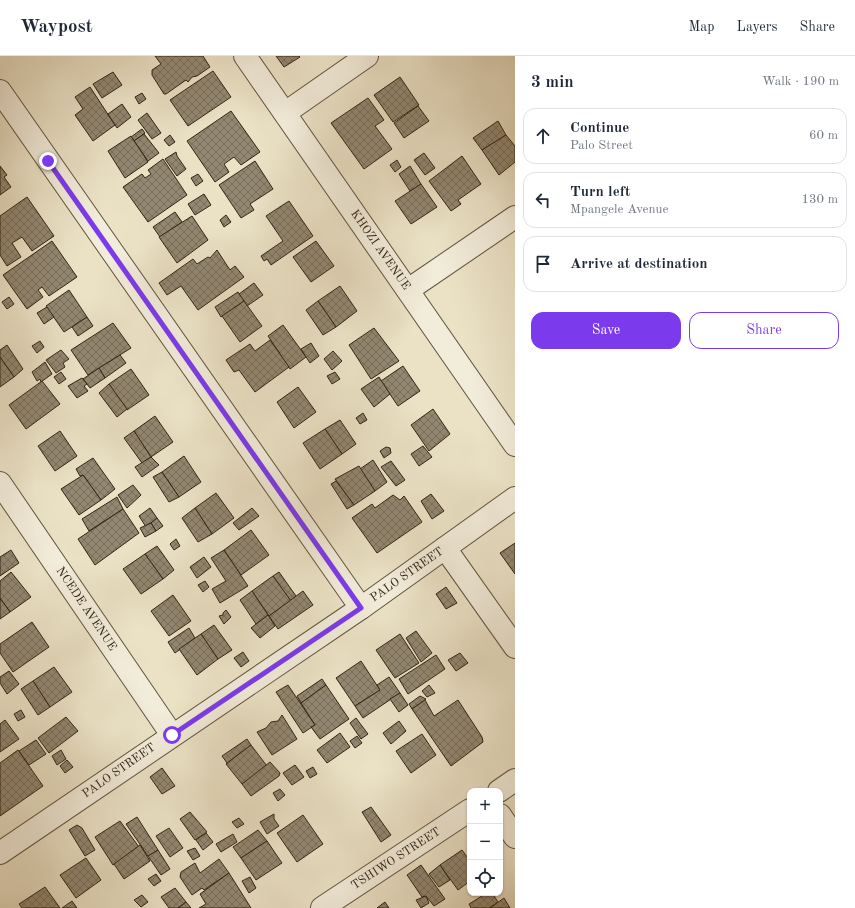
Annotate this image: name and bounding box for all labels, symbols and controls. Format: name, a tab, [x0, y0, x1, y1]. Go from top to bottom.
text: Waypost	[20, 18, 93, 37]
text: Map	[689, 20, 715, 34]
text: Layers	[737, 20, 778, 34]
text: Share	[800, 20, 835, 34]
text: 3 min	[531, 74, 574, 91]
text: Walk · 190 m	[762, 75, 839, 88]
text: Continue	[570, 121, 629, 136]
icon: ahead	[532, 125, 554, 147]
text: 60 m	[809, 129, 838, 142]
text: Palo Street	[570, 139, 633, 152]
route end	[39, 152, 57, 170]
text: Turn left	[570, 185, 630, 200]
icon: left	[532, 189, 554, 211]
text: 130 m	[801, 193, 838, 206]
text: Mpangele Avenue	[570, 203, 669, 216]
street label: KHOZI AVENUE	[348, 208, 412, 292]
icon: arrive	[532, 253, 554, 275]
text: Arrive at destination	[570, 257, 708, 272]
button: Save	[531, 312, 681, 349]
button: Share	[689, 312, 839, 349]
street label: PALO STREET	[368, 545, 446, 605]
street label: NCEDE AVENUE	[54, 565, 118, 653]
route start	[163, 726, 181, 744]
street label: PALO STREET	[80, 741, 158, 801]
map controls	[467, 788, 503, 896]
button: +	[467, 788, 503, 824]
button: −	[467, 824, 503, 860]
street label: TSHIWO STREET	[349, 826, 443, 892]
button: locate	[467, 860, 503, 896]

